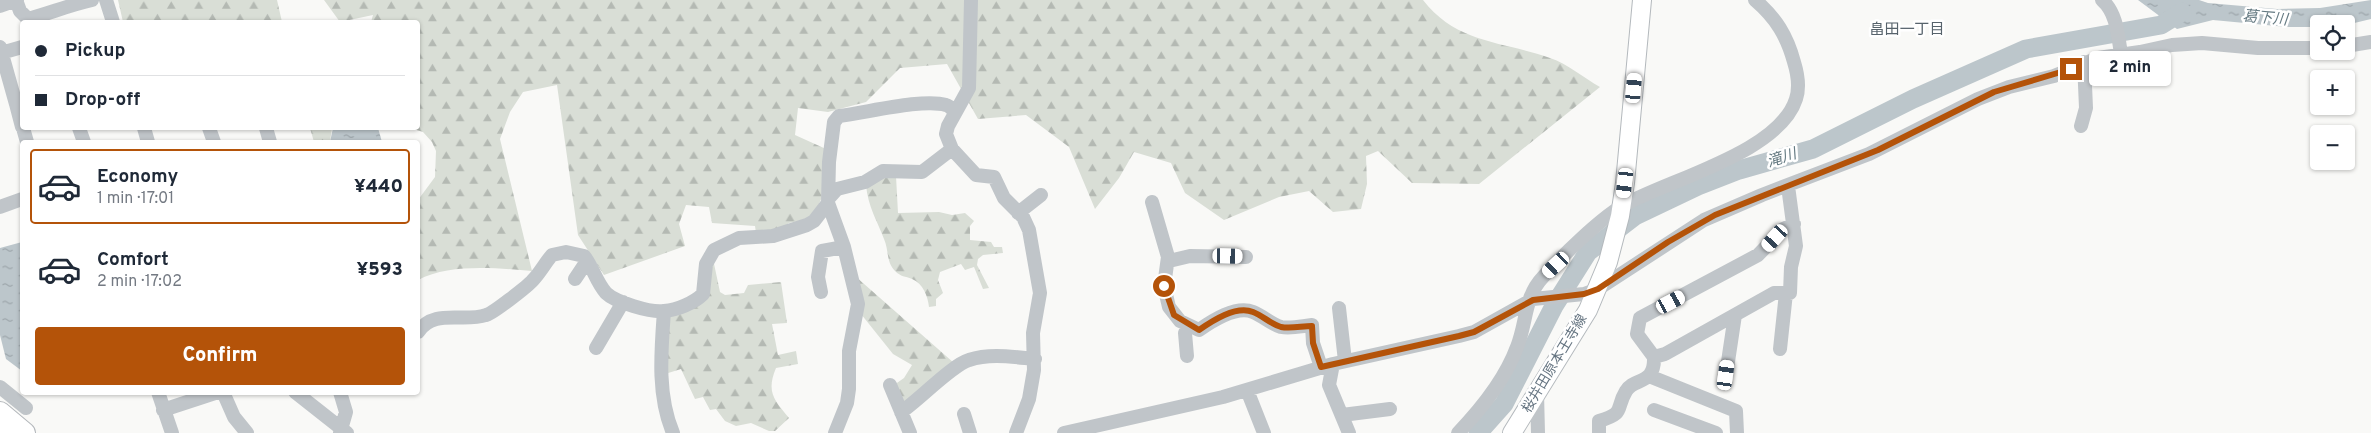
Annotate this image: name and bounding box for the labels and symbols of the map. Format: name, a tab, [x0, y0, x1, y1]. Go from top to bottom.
water label: 葛下川	[2242, 8, 2290, 31]
district label: 畠田一丁目	[1869, 21, 1945, 40]
callout: 2 min	[2088, 52, 2171, 86]
route end	[2060, 58, 2082, 80]
car	[1625, 72, 1642, 104]
water label: 滝川	[1765, 145, 1801, 173]
car	[1615, 167, 1634, 199]
car	[1759, 222, 1790, 254]
car	[1212, 248, 1243, 264]
car	[1539, 249, 1572, 281]
route start	[1153, 275, 1175, 297]
car	[1654, 288, 1687, 316]
street label: 桜井田原本王寺線	[1518, 311, 1591, 416]
car	[1716, 359, 1735, 391]

